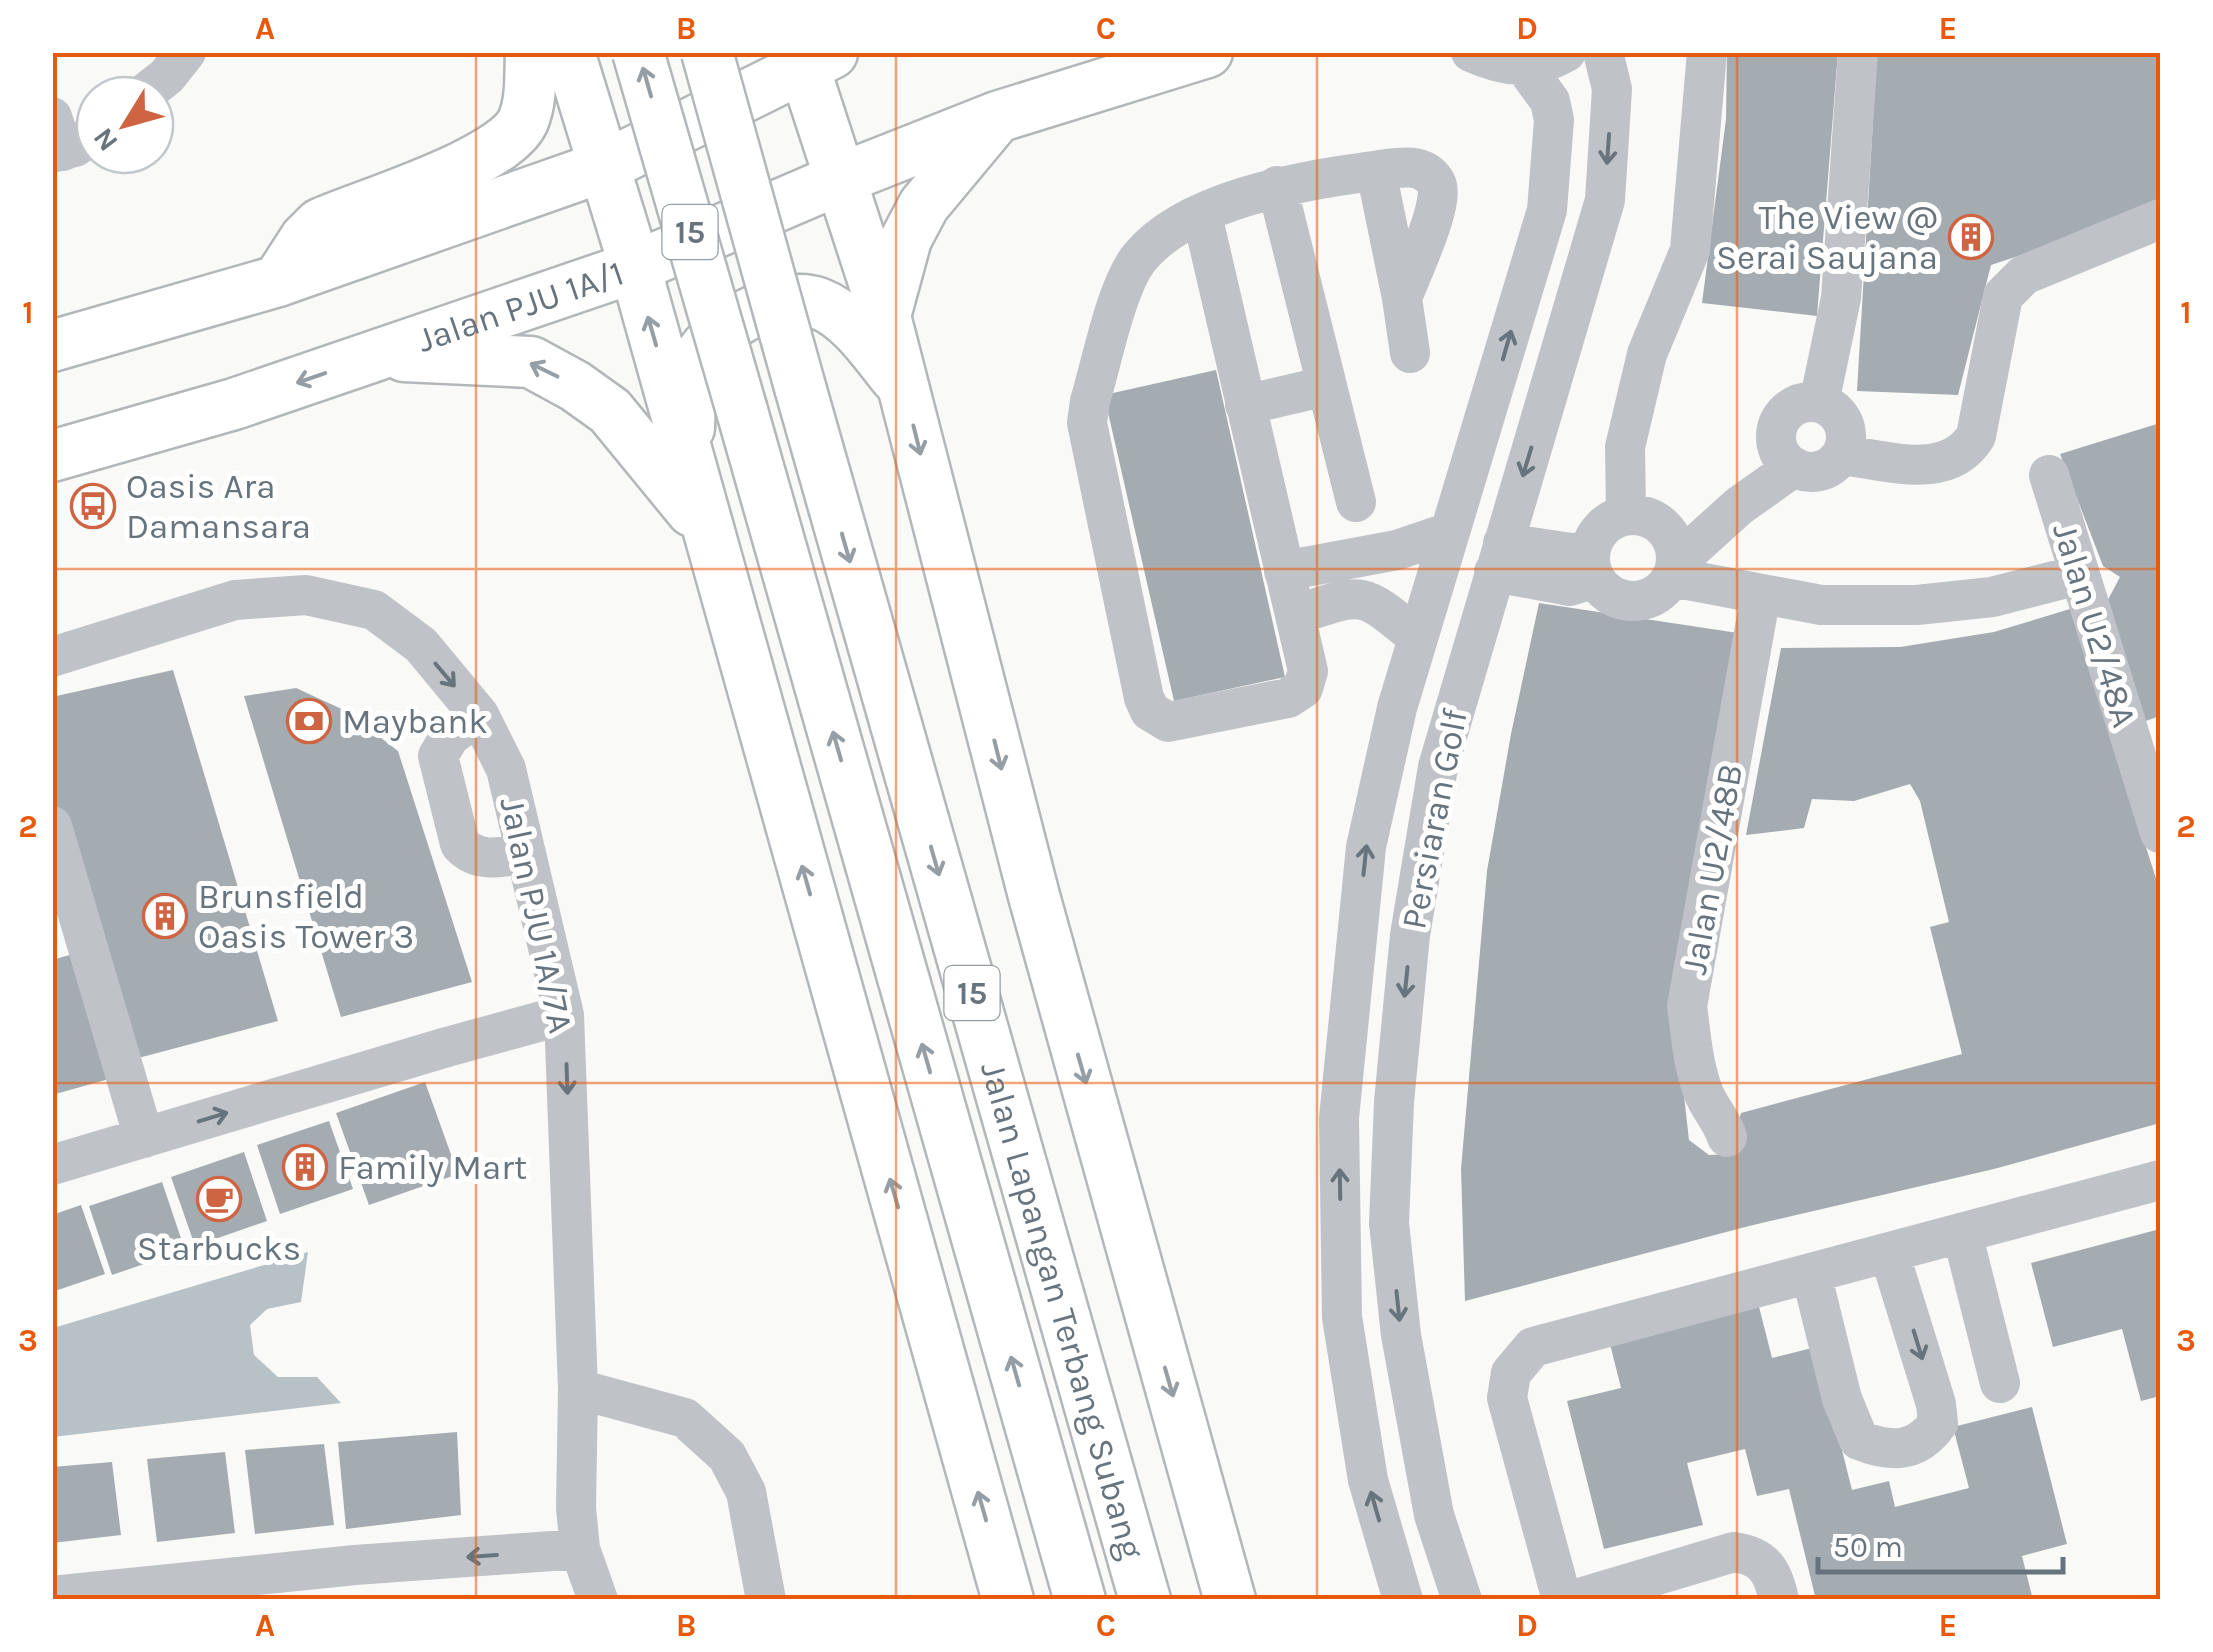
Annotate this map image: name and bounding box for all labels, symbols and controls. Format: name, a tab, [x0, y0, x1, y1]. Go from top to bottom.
text: A	[255, 10, 275, 47]
text: B	[676, 10, 696, 47]
text: C	[1096, 10, 1116, 47]
text: D	[1516, 10, 1538, 47]
text: E	[1939, 10, 1957, 47]
one-way arrow	[636, 67, 655, 98]
north arrow	[75, 75, 175, 175]
text: N	[86, 122, 125, 158]
one-way arrow	[1598, 132, 1617, 164]
place label: The View @ Serai Saujana	[1716, 197, 1938, 278]
road number: 15	[662, 205, 718, 259]
building icon: The View @ Serai Saujana	[1948, 214, 1994, 260]
street label: Jalan PJU 1A/1	[412, 252, 629, 361]
text: 1	[22, 294, 34, 331]
text: 1	[2180, 294, 2192, 331]
one-way arrow	[642, 316, 661, 347]
one-way arrow	[1499, 330, 1518, 361]
one-way arrow	[530, 360, 560, 379]
one-way arrow	[295, 370, 327, 388]
one-way arrow	[909, 423, 927, 455]
one-way arrow	[1517, 446, 1535, 478]
place label: Oasis Ara Damansara	[126, 466, 311, 547]
bus stop icon: Oasis Ara Damansara	[70, 483, 116, 529]
street label: Jalan U2/48A	[2044, 518, 2145, 732]
one-way arrow	[838, 532, 856, 563]
one-way arrow	[434, 662, 457, 687]
bank icon: Maybank	[286, 698, 332, 744]
place label: Maybank	[342, 701, 488, 742]
street label: Persiaran Golf	[1393, 705, 1476, 932]
one-way arrow	[827, 731, 845, 762]
one-way arrow	[990, 738, 1008, 770]
street label: Jalan U2/48B	[1674, 761, 1751, 978]
street label: Jalan PJU 1A/7A	[492, 794, 581, 1037]
text: 2	[18, 808, 38, 845]
text: 2	[2176, 808, 2196, 845]
one-way arrow	[927, 845, 945, 876]
one-way arrow	[1356, 845, 1375, 877]
one-way arrow	[796, 865, 815, 896]
place label: Brunsfield Oasis Tower 3	[198, 876, 414, 957]
building icon: Brunsfield Oasis Tower 3	[142, 893, 188, 939]
road number: 15	[944, 966, 1000, 1020]
one-way arrow	[1396, 966, 1415, 998]
one-way arrow	[915, 1043, 934, 1075]
one-way arrow	[1074, 1053, 1093, 1084]
street label: Jalan Lapangan Terbang Subang	[972, 1057, 1152, 1564]
one-way arrow	[557, 1063, 576, 1095]
one-way arrow	[197, 1107, 228, 1125]
building icon: Family Mart	[282, 1144, 328, 1190]
place label: Family Mart	[338, 1147, 527, 1188]
one-way arrow	[1331, 1169, 1350, 1201]
cafe icon: Starbucks	[196, 1176, 242, 1222]
one-way arrow	[884, 1178, 902, 1209]
place label: Starbucks	[137, 1228, 301, 1269]
one-way arrow	[1389, 1290, 1408, 1322]
text: 3	[18, 1322, 38, 1359]
text: 3	[2176, 1322, 2196, 1359]
one-way arrow	[1910, 1329, 1928, 1361]
one-way arrow	[1004, 1356, 1023, 1387]
one-way arrow	[1161, 1366, 1180, 1397]
one-way arrow	[972, 1490, 990, 1522]
one-way arrow	[1365, 1491, 1383, 1522]
scale bar	[1818, 1512, 2063, 1574]
text: 50 m	[1833, 1529, 1903, 1565]
one-way arrow	[467, 1546, 499, 1565]
text: A	[255, 1607, 275, 1644]
text: B	[676, 1607, 696, 1644]
text: C	[1096, 1607, 1116, 1644]
text: D	[1516, 1607, 1538, 1644]
text: E	[1939, 1607, 1957, 1644]

